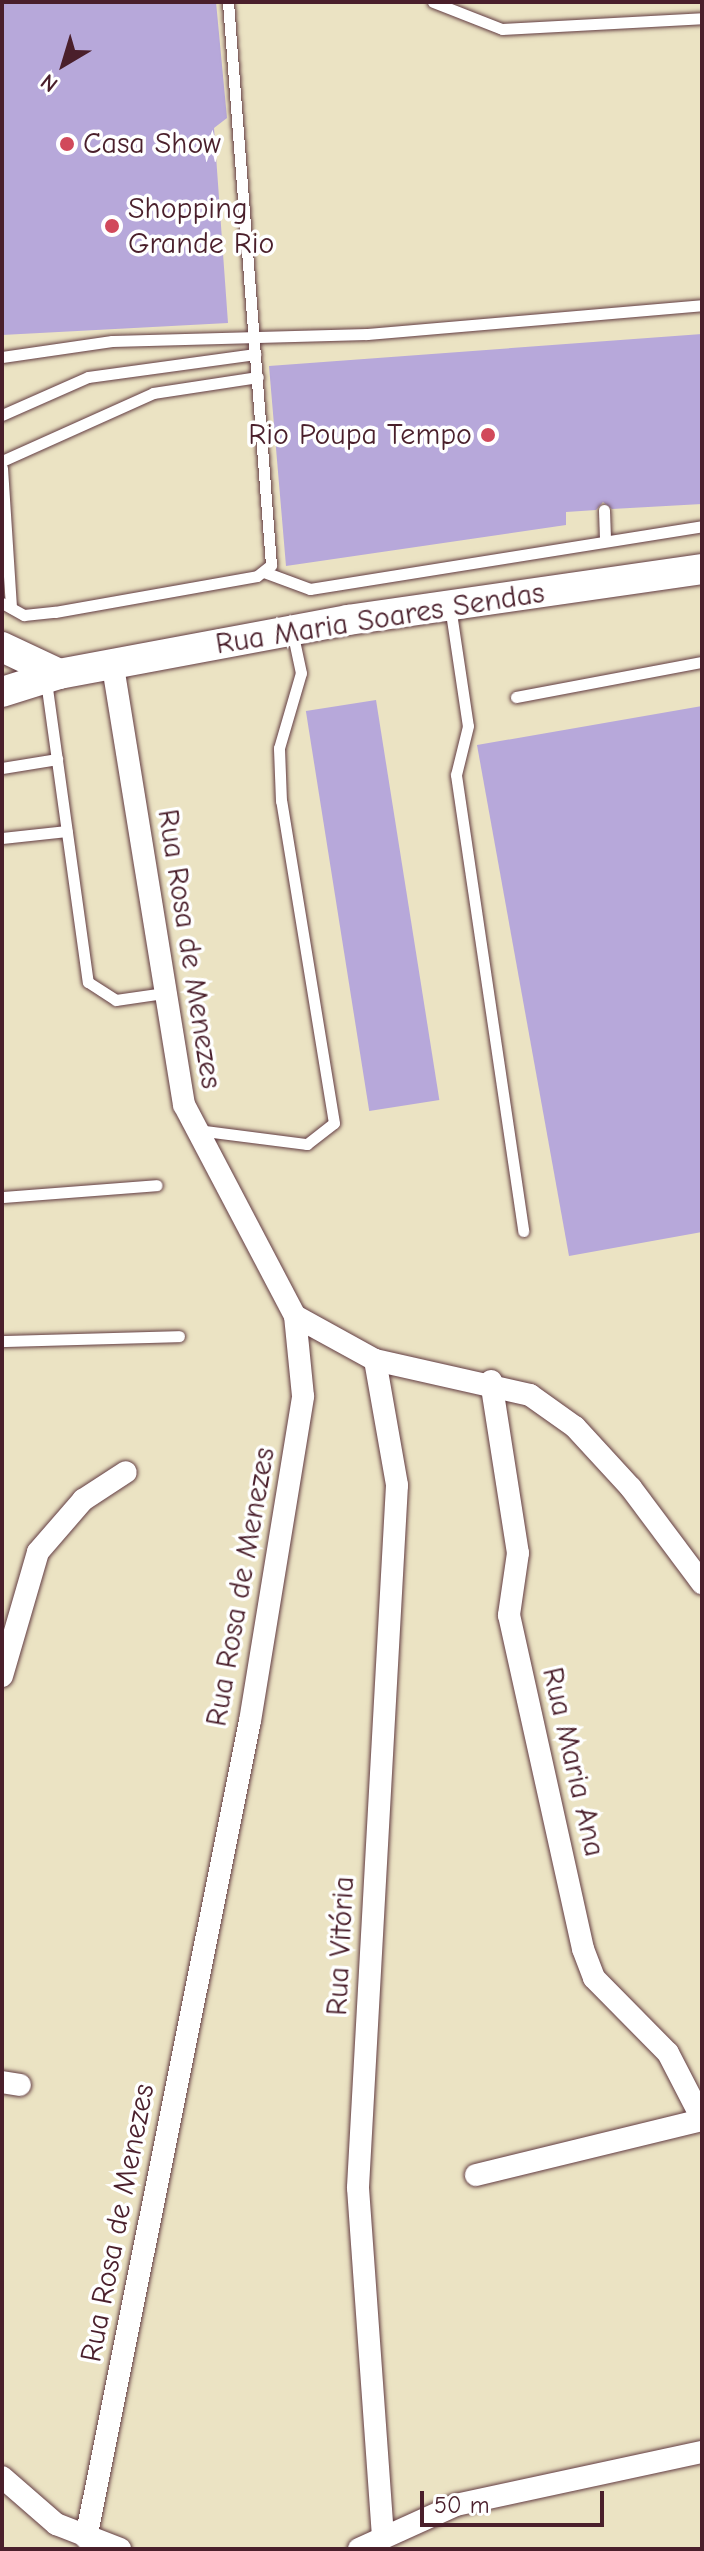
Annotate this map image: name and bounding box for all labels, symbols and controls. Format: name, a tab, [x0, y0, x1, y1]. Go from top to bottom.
north arrow	[24, 24, 104, 104]
text: N	[36, 68, 63, 98]
place label: Casa Show	[83, 126, 221, 162]
marker: Casa Show	[58, 135, 76, 153]
place label: Shopping Grande Rio	[128, 191, 274, 262]
marker: Shopping Grande Rio	[103, 217, 121, 235]
place label: Rio Poupa Tempo	[248, 417, 472, 453]
marker: Rio Poupa Tempo	[479, 426, 497, 444]
street label: Rua Maria Soares Sendas	[213, 575, 547, 663]
street label: Rua Rosa de Menezes	[149, 807, 229, 1091]
street label: Rua Rosa de Menezes	[199, 1445, 283, 1729]
street label: Rua Maria Ana	[534, 1664, 612, 1860]
street label: Rua Vitória	[319, 1875, 363, 2017]
street label: Rua Rosa de Menezes	[73, 2081, 163, 2365]
scale bar	[424, 2475, 608, 2525]
text: 50 m	[434, 2491, 490, 2519]

